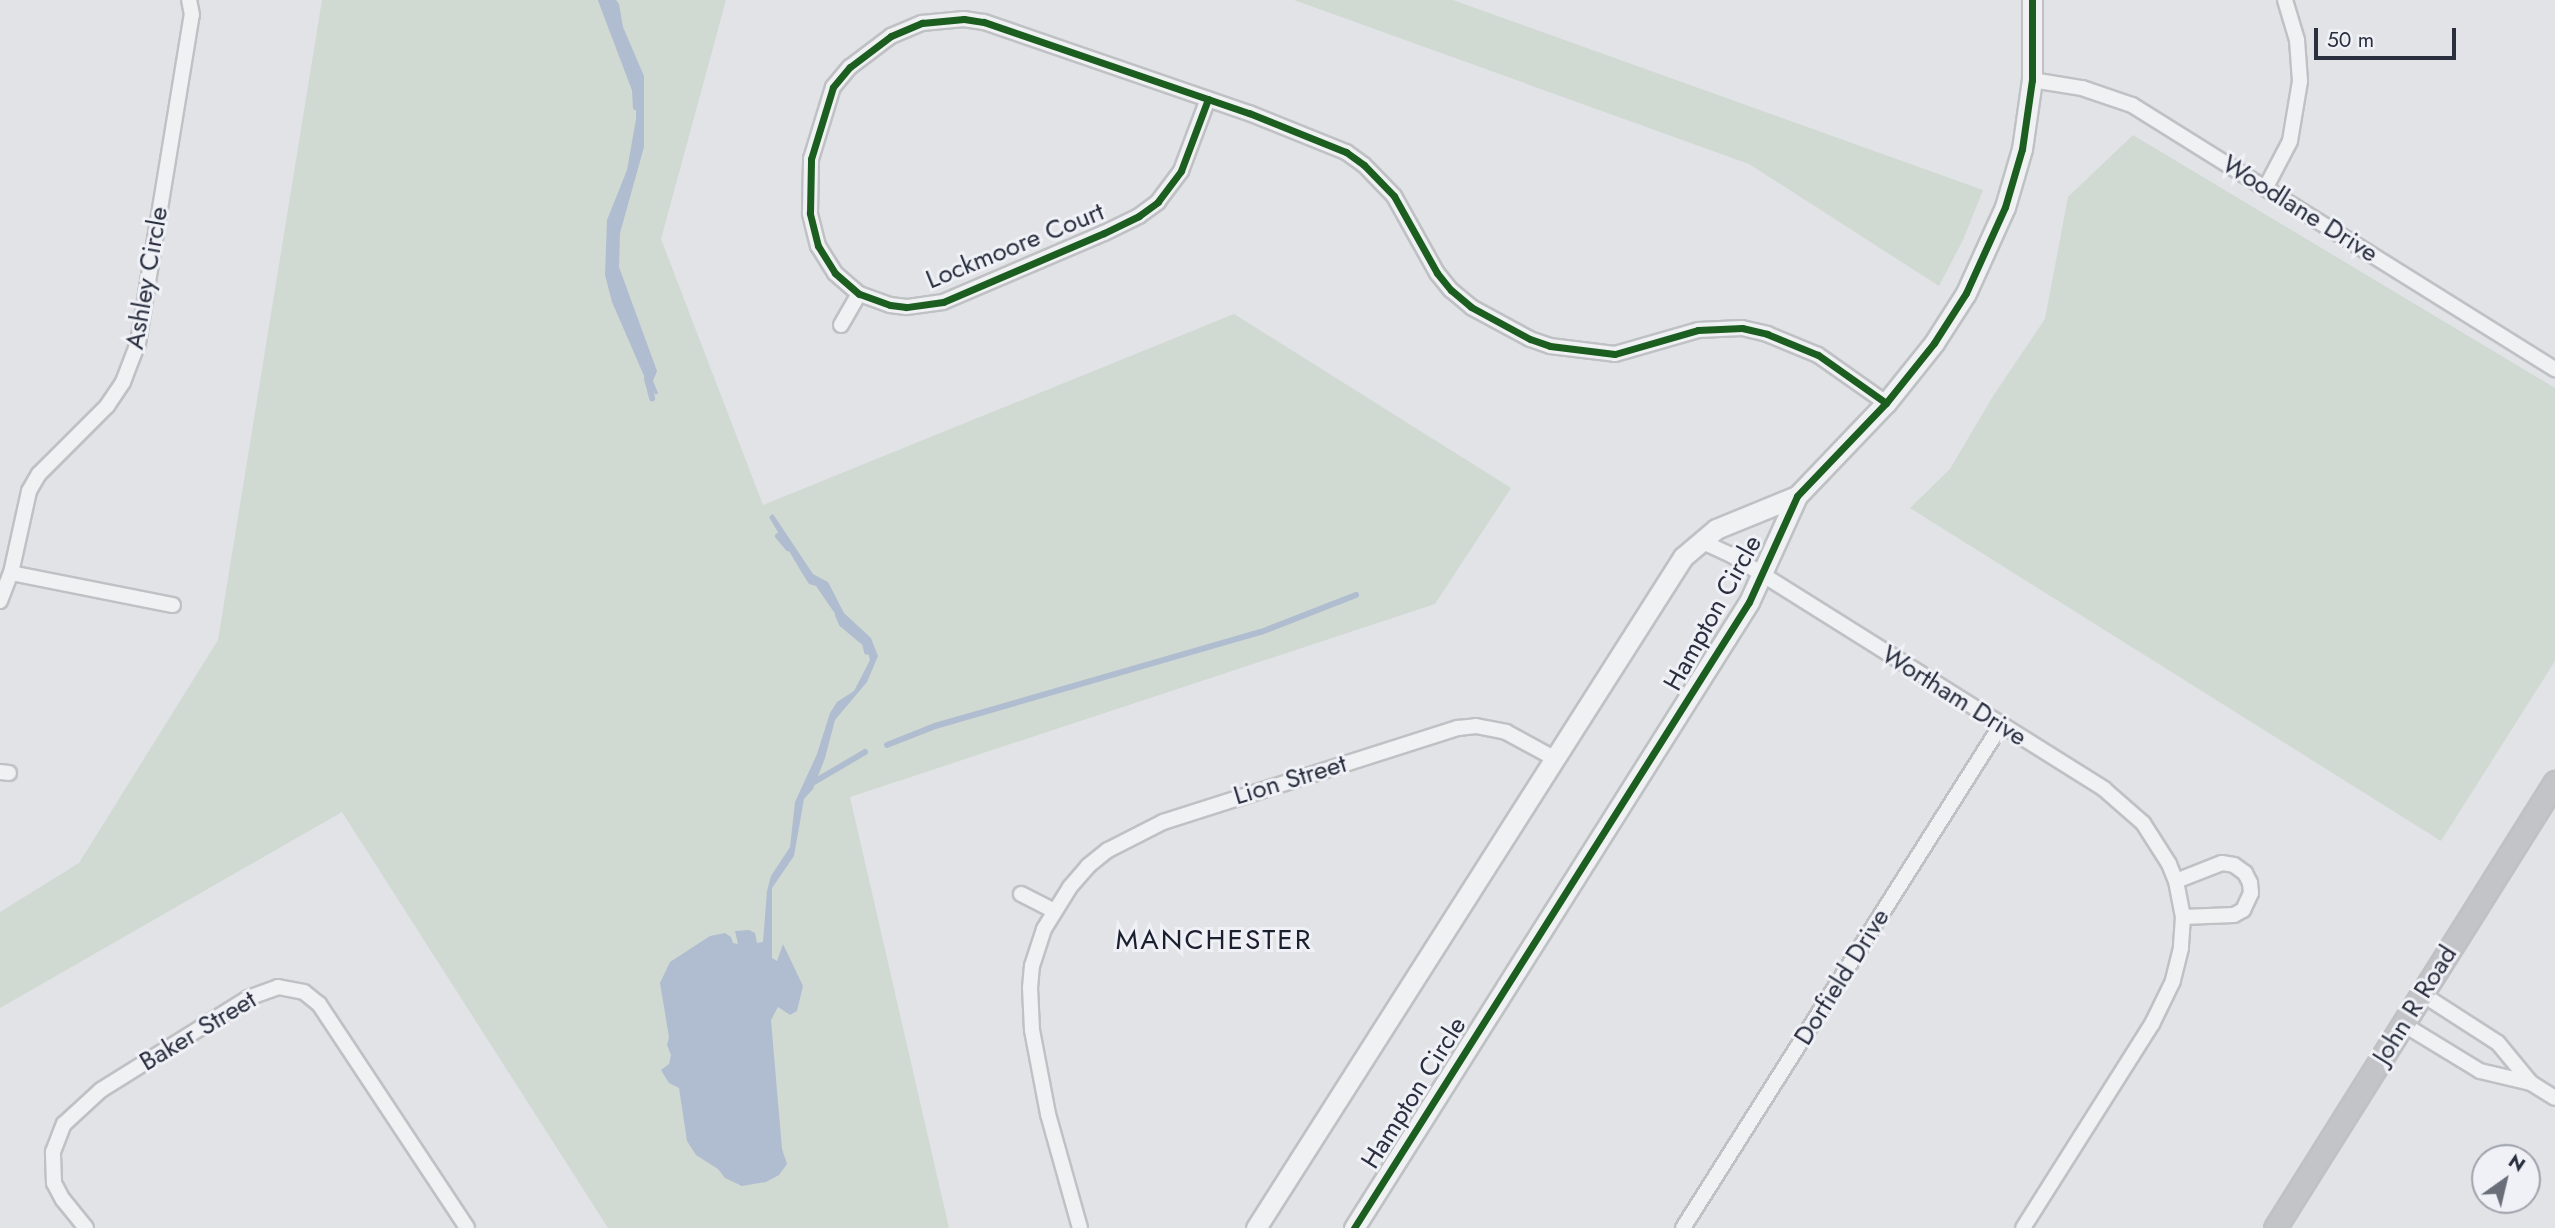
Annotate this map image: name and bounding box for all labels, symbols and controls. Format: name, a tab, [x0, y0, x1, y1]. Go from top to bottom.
scale bar	[2317, 14, 2459, 58]
text: 50 m	[2327, 25, 2374, 55]
street label: Woodlane Drive	[2216, 149, 2384, 269]
street label: Lockmoore Court	[922, 196, 1108, 296]
street label: Ashley Circle	[119, 204, 175, 352]
street label: Hampton Circle	[1657, 530, 1769, 696]
street label: Wortham Drive	[1876, 639, 2032, 753]
street label: Lion Street	[1230, 748, 1350, 812]
street label: Dorfield Drive	[1788, 903, 1896, 1051]
district label: MANCHESTER	[1117, 923, 1311, 957]
street label: John R Road	[2366, 940, 2464, 1070]
street label: Baker Street	[134, 984, 262, 1078]
street label: Hampton Circle	[1355, 1011, 1473, 1175]
north arrow	[2471, 1144, 2541, 1214]
text: N	[2503, 1147, 2531, 1178]

